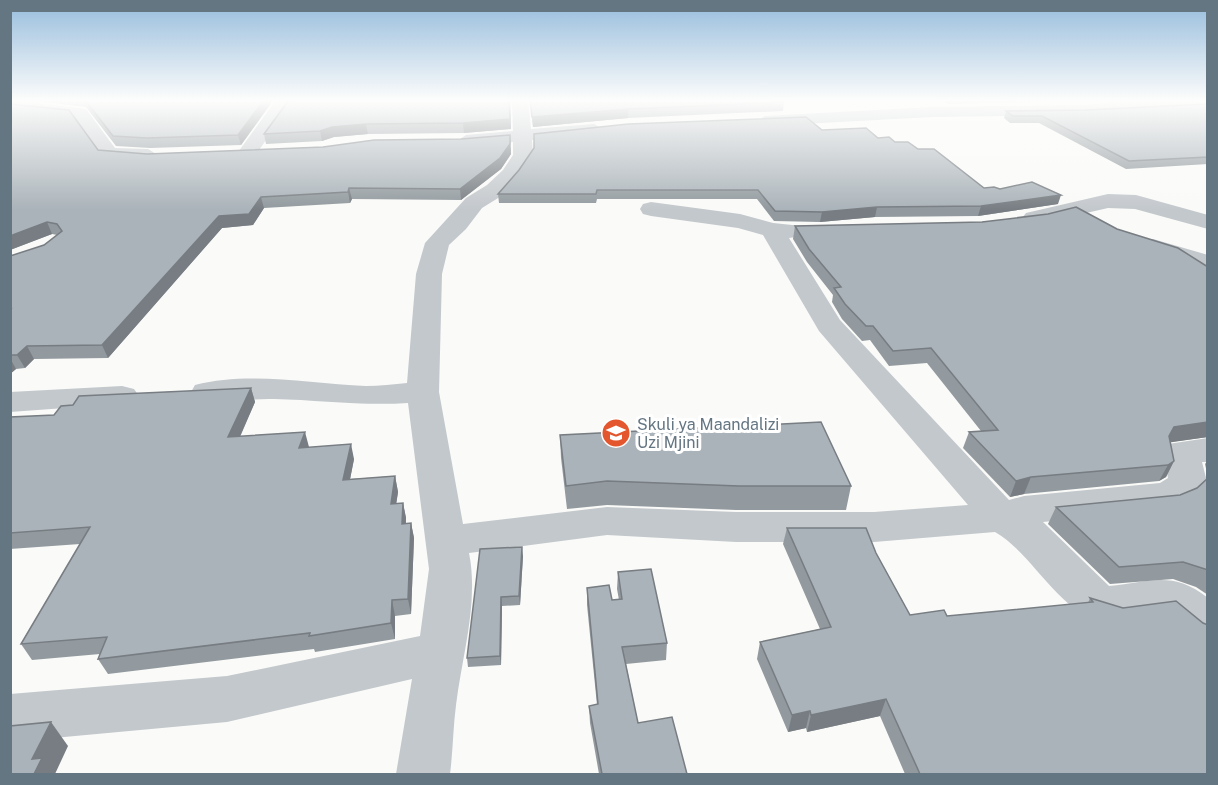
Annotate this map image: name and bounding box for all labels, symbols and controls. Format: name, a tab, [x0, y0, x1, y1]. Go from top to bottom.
place label: Skuli ya Maandalizi Uzi Mjini	[637, 415, 779, 452]
school or university icon: Skuli ya Maandalizi Uzi Mjini	[600, 417, 632, 449]

